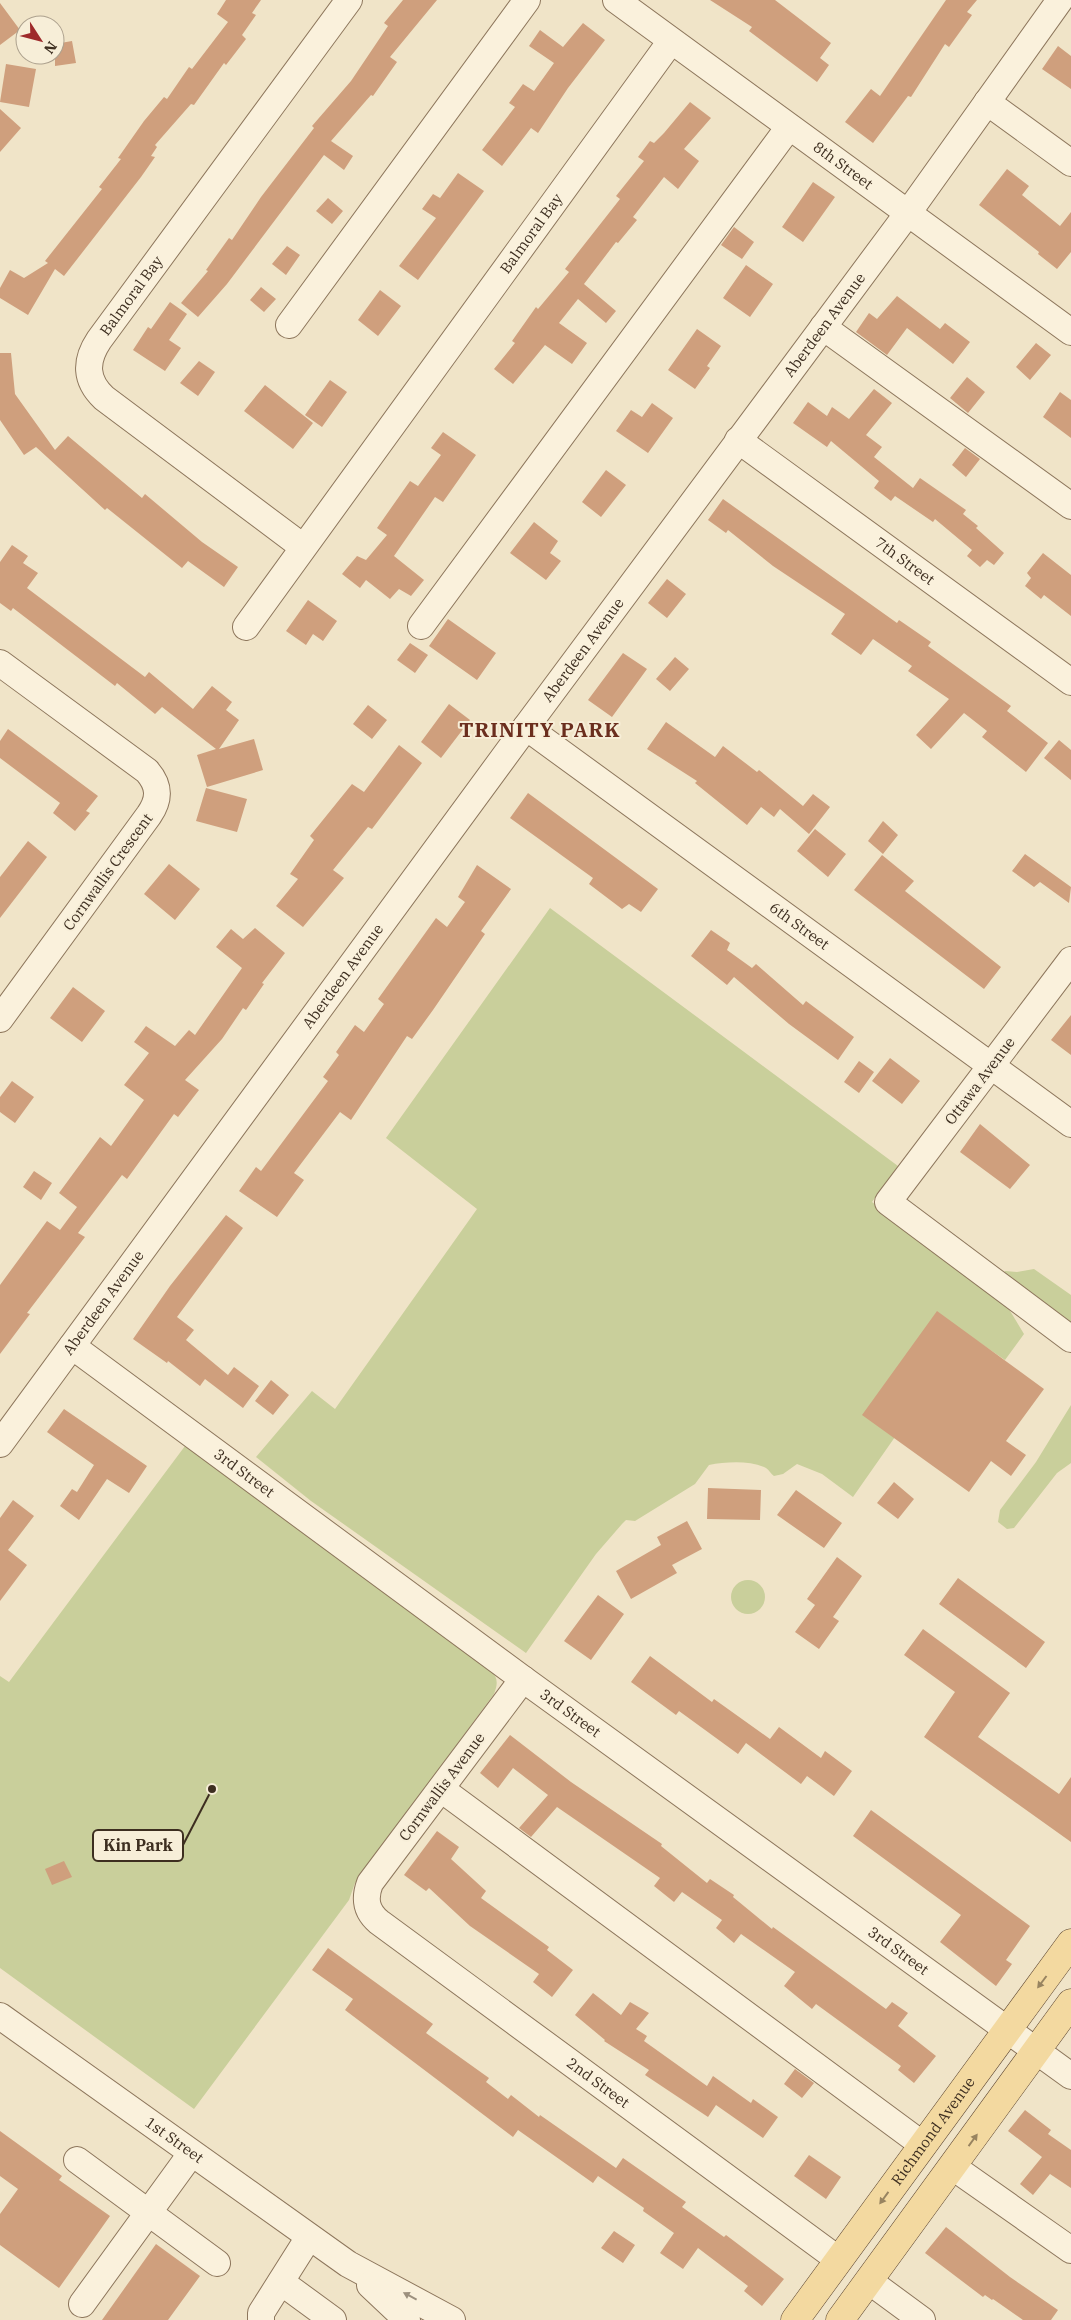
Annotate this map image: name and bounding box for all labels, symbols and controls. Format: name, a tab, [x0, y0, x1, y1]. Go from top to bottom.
north arrow	[15, 15, 65, 65]
text: N	[40, 38, 61, 57]
street label: 8th Street	[810, 137, 877, 193]
street label: Balmoral Bay	[495, 189, 566, 277]
street label: Balmoral Bay	[95, 252, 167, 339]
street label: Aberdeen Avenue	[779, 269, 869, 381]
street label: 7th Street	[871, 533, 939, 589]
street label: Aberdeen Avenue	[538, 594, 628, 706]
district label: TRINITY PARK	[459, 716, 621, 743]
street label: Cornwallis Crescent	[59, 809, 157, 934]
street label: 6th Street	[766, 898, 833, 954]
street label: Aberdeen Avenue	[298, 920, 387, 1032]
street label: Ottawa Avenue	[940, 1033, 1019, 1128]
street label: Aberdeen Avenue	[58, 1247, 148, 1359]
street label: 3rd Street	[210, 1444, 278, 1501]
street label: 3rd Street	[536, 1684, 605, 1741]
street label: Cornwallis Avenue	[395, 1729, 489, 1845]
callout: Kin Park	[93, 1830, 183, 1861]
text: Kin Park	[103, 1835, 173, 1855]
street label: 3rd Street	[864, 1922, 933, 1979]
one-way arrow	[1037, 1975, 1047, 1989]
street label: 2nd Street	[563, 2053, 633, 2112]
street label: Richmond Avenue	[887, 2073, 979, 2189]
street label: 1st Street	[142, 2113, 207, 2167]
one-way arrow	[968, 2133, 978, 2147]
one-way arrow	[879, 2191, 889, 2205]
one-way arrow	[403, 2292, 417, 2300]

